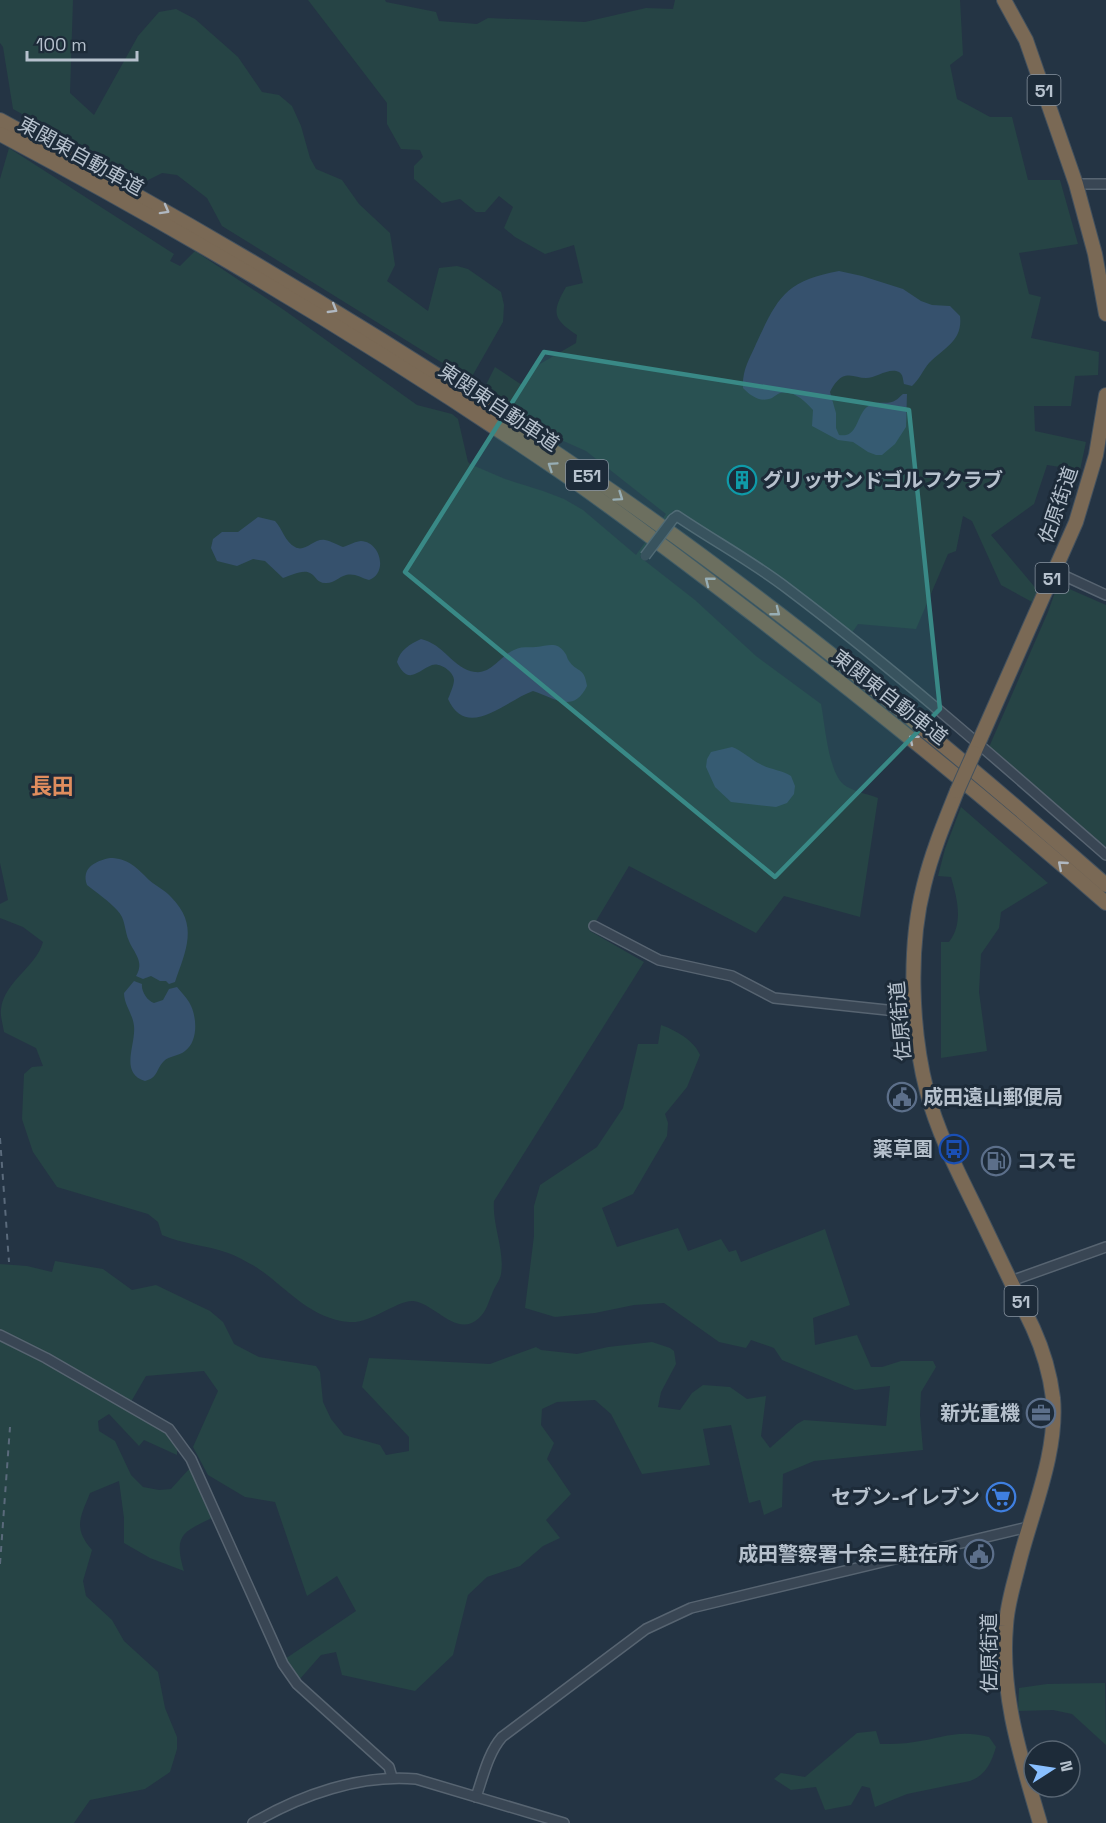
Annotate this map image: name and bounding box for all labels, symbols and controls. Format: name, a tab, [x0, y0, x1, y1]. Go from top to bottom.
scale bar	[27, 24, 136, 62]
text: 100 m	[36, 33, 87, 56]
road number: 51	[1028, 75, 1060, 105]
street label: 東関東自動車道	[13, 111, 149, 201]
one-way arrow	[159, 203, 170, 214]
one-way arrow	[327, 302, 337, 314]
street label: 東関東自動車道	[434, 357, 564, 457]
road number: E51	[566, 460, 608, 490]
one-way arrow	[548, 462, 559, 473]
street label: 佐原街道	[1033, 463, 1083, 547]
building icon: グリッサンドゴルフクラブ	[726, 464, 758, 496]
place label: グリッサンドゴルフクラブ	[763, 467, 1003, 493]
one-way arrow	[613, 490, 624, 501]
road number: 51	[1036, 563, 1068, 593]
one-way arrow	[705, 577, 716, 588]
one-way arrow	[770, 605, 781, 616]
street label: 東関東自動車道	[827, 644, 953, 750]
one-way arrow	[909, 735, 920, 746]
district label: 長田	[30, 772, 74, 800]
one-way arrow	[1058, 861, 1069, 872]
street label: 佐原街道	[884, 980, 916, 1062]
public building icon: 成田遠山郵便局	[886, 1081, 918, 1113]
place label: 成田遠山郵便局	[923, 1084, 1063, 1110]
bus stop icon: 薬草園	[938, 1133, 970, 1165]
place label: 薬草園	[873, 1136, 933, 1162]
fuel station icon: コスモ	[980, 1145, 1012, 1177]
place label: コスモ	[1017, 1148, 1077, 1174]
road number: 51	[1004, 1286, 1038, 1316]
office icon: 新光重機	[1025, 1397, 1057, 1429]
place label: 新光重機	[940, 1400, 1020, 1426]
supermarket icon: セブン-イレブン	[985, 1481, 1017, 1513]
place label: セブン-イレブン	[831, 1484, 980, 1510]
public building icon: 成田警察署十余三駐在所	[963, 1538, 995, 1570]
place label: 成田警察署十余三駐在所	[738, 1541, 958, 1567]
street label: 佐原街道	[976, 1613, 1002, 1693]
north arrow	[1022, 1739, 1082, 1799]
text: N	[1055, 1759, 1078, 1773]

